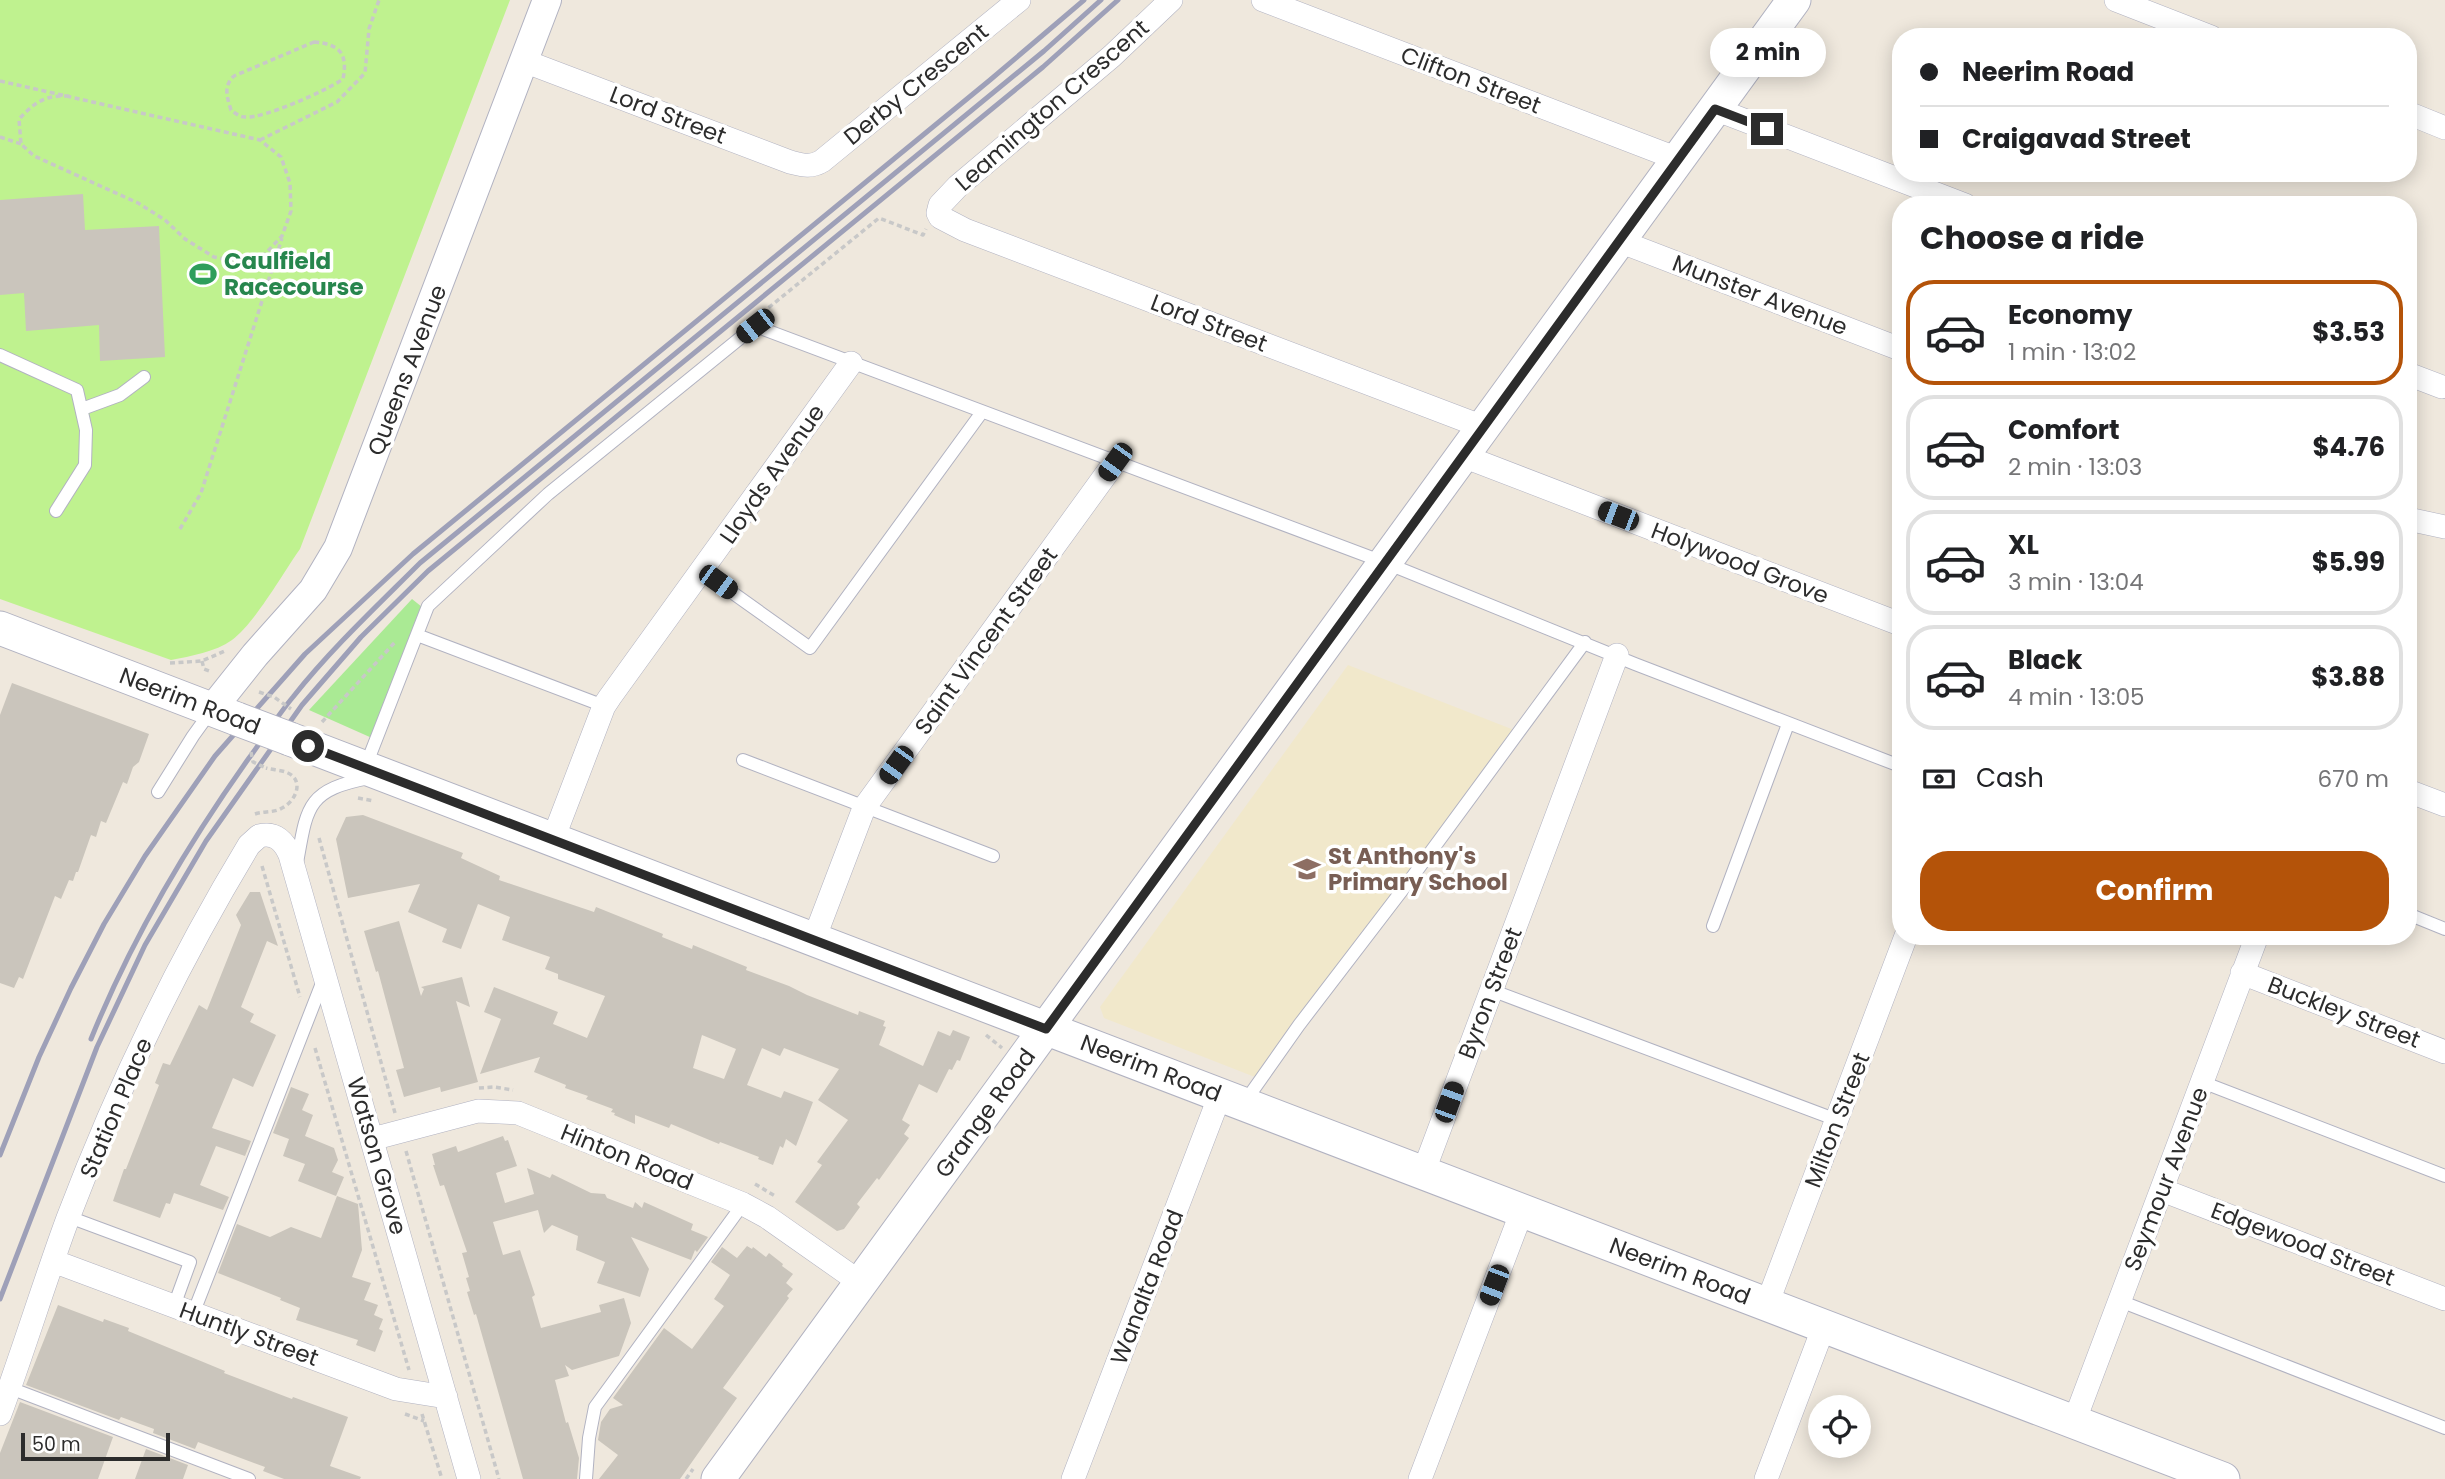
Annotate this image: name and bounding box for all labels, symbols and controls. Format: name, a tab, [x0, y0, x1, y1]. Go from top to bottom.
street label: Leamington Crescent	[948, 12, 1156, 198]
street label: Derby Crescent	[837, 16, 995, 152]
callout: 2 min	[1709, 27, 1825, 76]
text: 2 min	[1736, 36, 1800, 68]
street label: Clifton Street	[1396, 39, 1546, 121]
text: Neerim Road	[1962, 54, 2134, 90]
street label: Lord Street	[605, 78, 731, 152]
route end	[1751, 113, 1783, 145]
text: Craigavad Street	[1962, 121, 2191, 157]
text: Choose a ride	[1920, 215, 2144, 260]
place label: Caulfield Racecourse	[224, 245, 364, 303]
street label: Munster Avenue	[1668, 247, 1852, 343]
sports icon: Caulfield Racecourse	[188, 259, 218, 289]
street label: Queens Avenue	[360, 280, 454, 460]
street label: Lord Street	[1146, 286, 1272, 360]
text: Economy	[2008, 297, 2132, 333]
icon: car	[1924, 301, 1987, 364]
car	[732, 305, 779, 347]
text: $3.53	[2312, 314, 2385, 350]
text: 1 min · 13:02	[2008, 336, 2136, 368]
street label: Lloyds Avenue	[712, 398, 832, 550]
text: Comfort	[2008, 412, 2120, 448]
icon: car	[1924, 416, 1987, 479]
text: $4.76	[2312, 429, 2385, 465]
car	[1095, 439, 1136, 485]
text: 2 min · 13:03	[2008, 451, 2142, 483]
car	[1595, 499, 1642, 533]
street label: Holywood Grove	[1647, 514, 1833, 612]
text: XL	[2008, 527, 2039, 563]
icon: car	[1924, 531, 1987, 594]
street label: Saint Vincent Street	[907, 541, 1065, 741]
text: $5.99	[2312, 544, 2385, 580]
car	[695, 561, 742, 603]
text: 3 min · 13:04	[2008, 566, 2144, 598]
text: Black	[2008, 642, 2082, 678]
icon: car	[1924, 646, 1987, 709]
street label: Neerim Road	[115, 659, 265, 743]
text: $3.88	[2311, 659, 2385, 695]
text: 4 min · 13:05	[2008, 681, 2145, 713]
route start	[292, 730, 324, 762]
car	[876, 742, 917, 788]
icon: cash	[1920, 760, 1958, 798]
text: Cash	[1976, 760, 2044, 796]
text: 670 m	[2318, 763, 2389, 795]
place label: St Anthony's Primary School	[1328, 840, 1508, 898]
button: Confirm	[1920, 851, 2389, 931]
school or university icon: St Anthony's Primary School	[1292, 854, 1322, 884]
street label: Byron Street	[1450, 923, 1530, 1063]
street label: Buckley Street	[2263, 968, 2425, 1056]
street label: Neerim Road	[1076, 1026, 1226, 1110]
street label: Station Place	[72, 1033, 160, 1183]
street label: Grange Road	[927, 1042, 1043, 1184]
street label: Milton Street	[1797, 1048, 1877, 1192]
street label: Watson Grove	[339, 1074, 415, 1238]
car	[1432, 1079, 1467, 1125]
street label: Seymour Avenue	[2116, 1082, 2216, 1276]
street label: Hinton Road	[556, 1116, 698, 1198]
street label: Edgewood Street	[2206, 1194, 2400, 1294]
street label: Wanalta Road	[1103, 1205, 1191, 1369]
street label: Neerim Road	[1605, 1229, 1755, 1313]
car	[1477, 1262, 1512, 1308]
street label: Huntly Street	[175, 1294, 323, 1374]
map controls	[1808, 1395, 1871, 1458]
button: locate	[1808, 1395, 1871, 1458]
scale bar	[21, 1430, 170, 1462]
text: 50 m	[32, 1431, 81, 1458]

